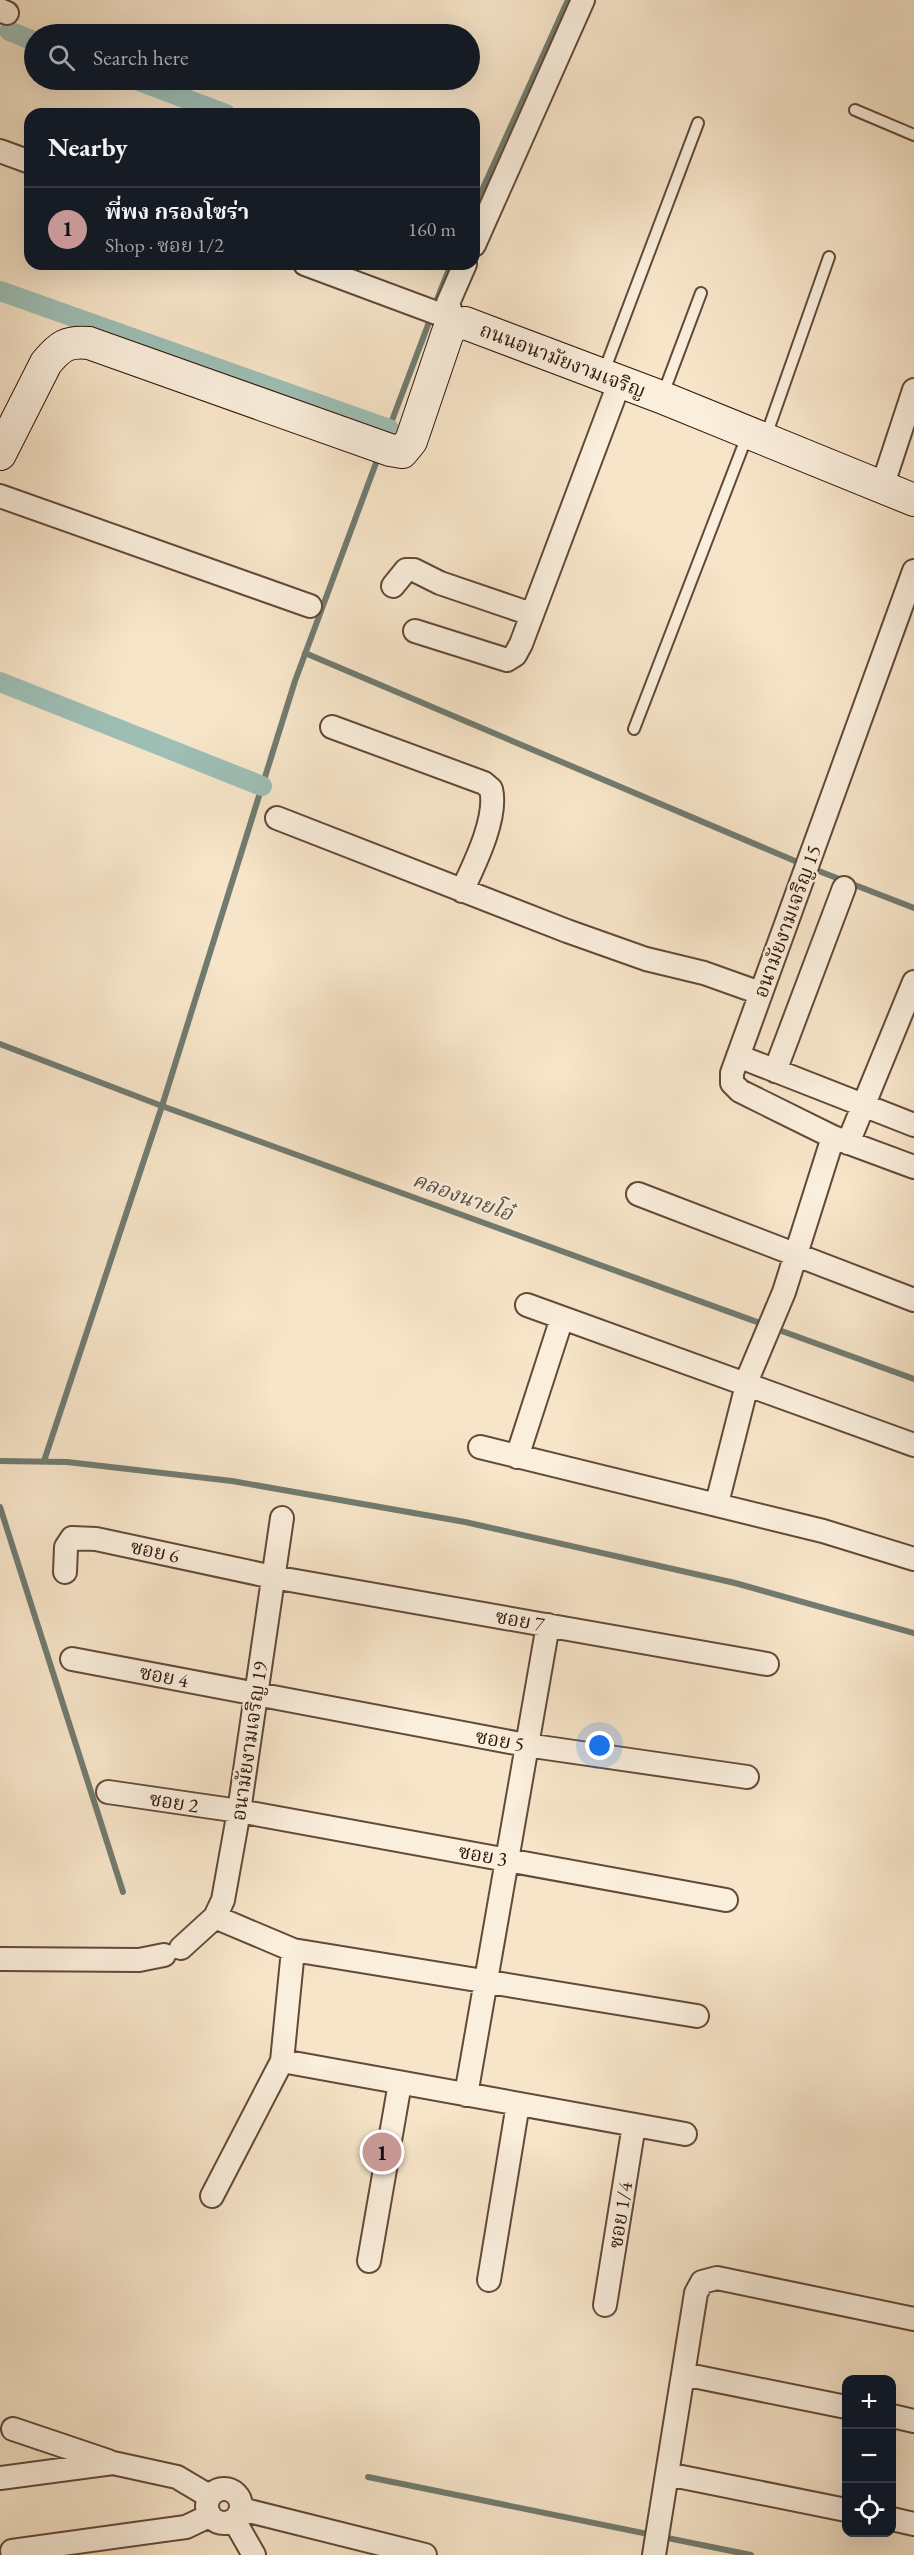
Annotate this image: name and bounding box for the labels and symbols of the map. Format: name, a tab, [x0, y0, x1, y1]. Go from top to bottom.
street label: ถนนอนามัยงามเจริญ	[476, 316, 650, 404]
street label: อนามัยงามเจริญ 15	[747, 841, 827, 1001]
water label: คลองนายโอ๋	[409, 1164, 520, 1228]
street label: ซอย 6	[128, 1533, 182, 1569]
street label: ซอย 7	[493, 1603, 547, 1637]
street label: ซอย 4	[137, 1659, 191, 1694]
street label: อนามัยงามเจริญ 19	[225, 1659, 273, 1822]
street label: ซอย 5	[473, 1723, 527, 1757]
your location	[585, 1731, 614, 1760]
street label: ซอย 2	[148, 1785, 201, 1819]
street label: ซอย 3	[456, 1838, 510, 1872]
pin: 1	[362, 2130, 401, 2174]
street label: ซอย 1/4	[602, 2180, 638, 2250]

